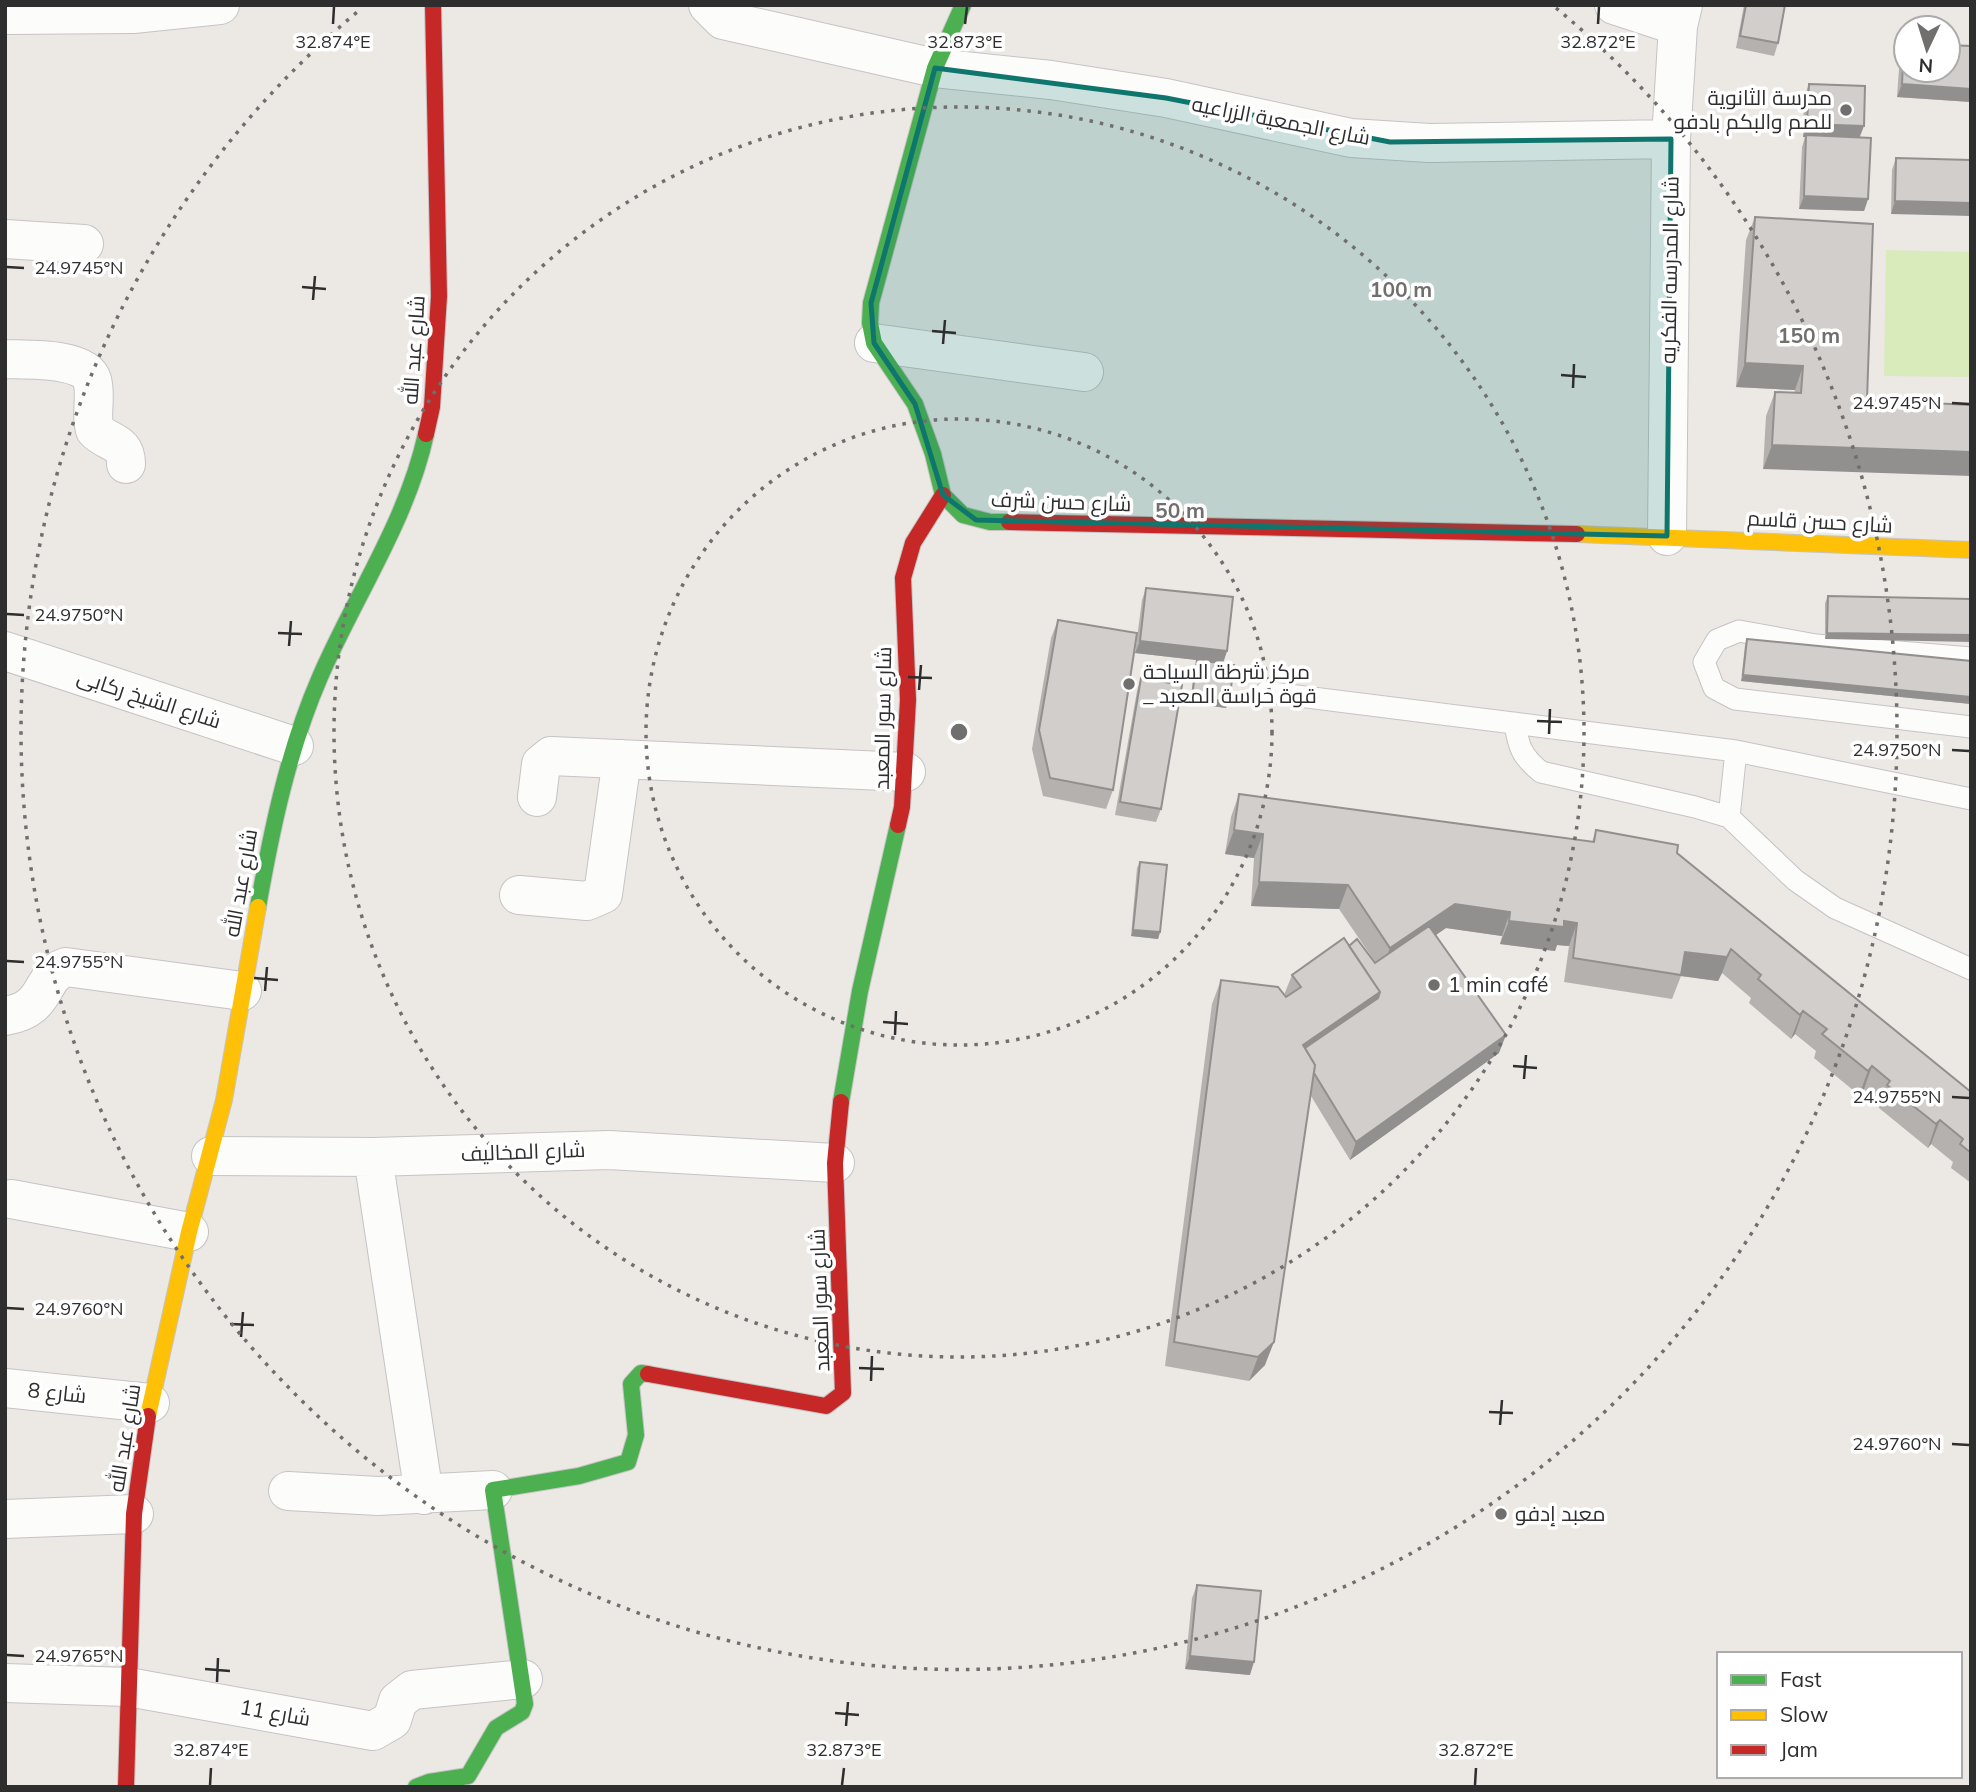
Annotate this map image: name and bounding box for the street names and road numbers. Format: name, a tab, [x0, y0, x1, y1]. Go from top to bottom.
street label: شارع الجمعية الزراعيه	[1189, 90, 1373, 152]
street label: شارع المدرسه الفكريه	[1654, 176, 1686, 364]
street label: شارع عبد الله	[396, 295, 432, 405]
street label: شارع حسن شرف	[990, 486, 1132, 518]
street label: شارع حسن قاسم	[1746, 504, 1894, 540]
street label: شارع سور المعبد	[868, 646, 898, 790]
street label: شارع الشيخ ركابى	[74, 663, 224, 735]
street label: شارع عبد الله	[218, 827, 264, 939]
street label: شارع المخاليف	[460, 1136, 586, 1168]
street label: شارع سور المعبد	[804, 1228, 836, 1372]
street label: شارع 8	[26, 1376, 88, 1410]
street label: شارع عبد الله	[103, 1382, 147, 1494]
street label: شارع 11	[237, 1693, 313, 1733]

